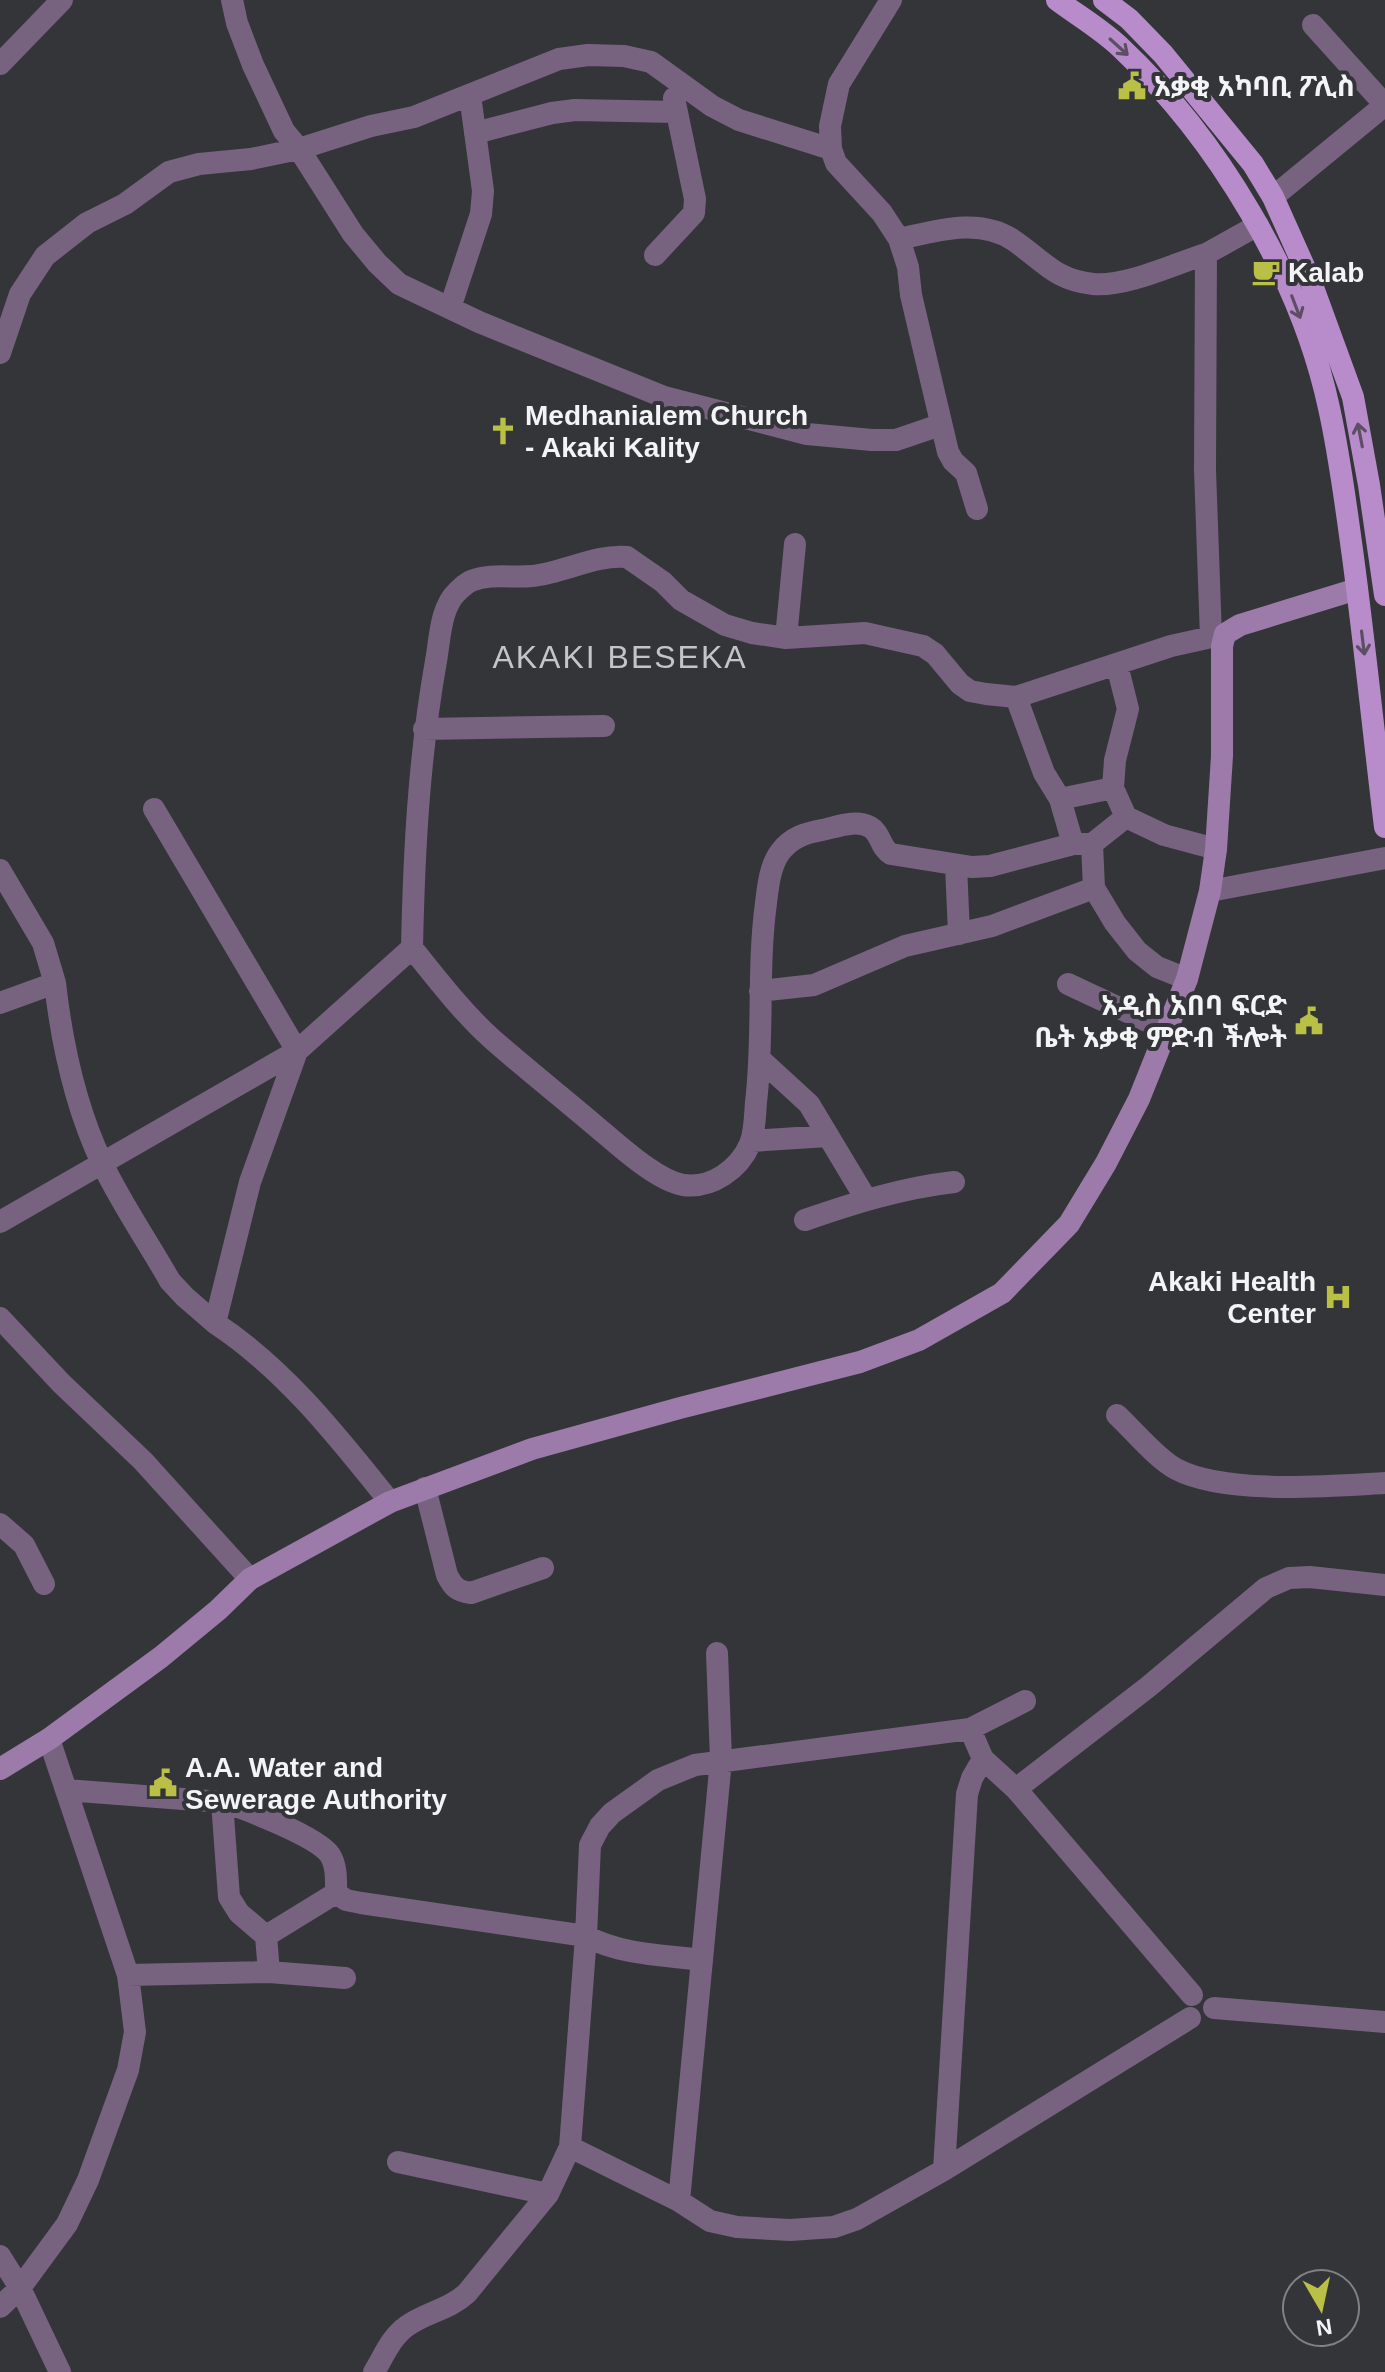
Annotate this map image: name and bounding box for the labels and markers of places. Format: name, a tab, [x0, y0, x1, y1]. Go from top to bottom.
public building icon: አቃቂ አካባቢ ፖሊስ	[1117, 71, 1147, 101]
place label: አቃቂ አካባቢ ፖሊስ	[1154, 71, 1355, 102]
cafe icon: Kalab	[1251, 257, 1281, 287]
place label: Kalab	[1288, 257, 1364, 288]
place label: Medhanialem Church - Akaki Kality	[525, 400, 808, 463]
church icon: Medhanialem Church - Akaki Kality	[488, 416, 518, 446]
place label: አዲስ አበባ ፍርድ ቤት አቃቂ ምድብ ችሎት	[1034, 990, 1287, 1053]
public building icon: አዲስ አበባ ፍርድ ቤት አቃቂ ምድብ ችሎት	[1294, 1006, 1324, 1036]
place label: Akaki Health Center	[1148, 1266, 1316, 1329]
hospital icon: Akaki Health Center	[1323, 1282, 1353, 1312]
place label: A.A. Water and Sewerage Authority	[185, 1752, 447, 1815]
public building icon: A.A. Water and Sewerage Authority	[148, 1768, 178, 1798]

